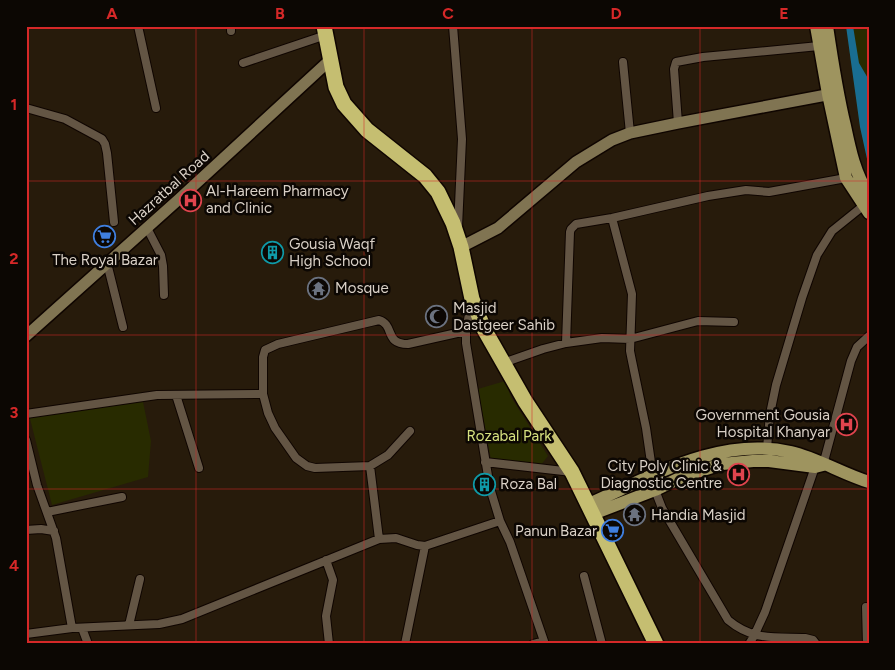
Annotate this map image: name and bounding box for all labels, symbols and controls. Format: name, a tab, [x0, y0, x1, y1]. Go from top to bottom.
text: A	[106, 4, 118, 23]
text: B	[275, 4, 285, 23]
text: C	[442, 4, 454, 23]
text: D	[610, 4, 622, 23]
text: E	[779, 4, 789, 23]
text: 1	[11, 95, 17, 114]
street label: Hazratbal Road	[125, 147, 213, 229]
place label: Al-Hareem Pharmacy and Clinic	[206, 182, 349, 217]
hospital icon: Al-Hareem Pharmacy and Clinic	[178, 188, 202, 212]
supermarket icon: The Royal Bazar	[93, 225, 117, 249]
place label: Gousia Waqf High School	[289, 235, 375, 270]
building icon: Gousia Waqf High School	[261, 241, 285, 265]
text: 2	[9, 249, 19, 268]
place label: The Royal Bazar	[52, 251, 158, 269]
temple icon: Mosque	[307, 276, 331, 300]
place label: Mosque	[335, 279, 389, 297]
place label: Masjid Dastgeer Sahib	[453, 299, 555, 334]
mosque icon: Masjid Dastgeer Sahib	[425, 305, 449, 329]
text: 3	[10, 403, 19, 422]
place label: Government Gousia Hospital Khanyar	[696, 406, 830, 441]
hospital icon: Government Gousia Hospital Khanyar	[834, 412, 858, 436]
park label: Rozabal Park	[466, 427, 552, 445]
place label: City Poly Clinic & Diagnostic Centre	[600, 457, 722, 492]
hospital icon: City Poly Clinic & Diagnostic Centre	[726, 463, 750, 487]
building icon: Roza Bal	[472, 472, 496, 496]
place label: Roza Bal	[500, 475, 557, 493]
temple icon: Handia Masjid	[623, 503, 647, 527]
place label: Handia Masjid	[651, 506, 746, 524]
supermarket icon: Panun Bazar	[601, 519, 625, 543]
place label: Panun Bazar	[515, 522, 597, 540]
text: 4	[9, 556, 19, 575]

